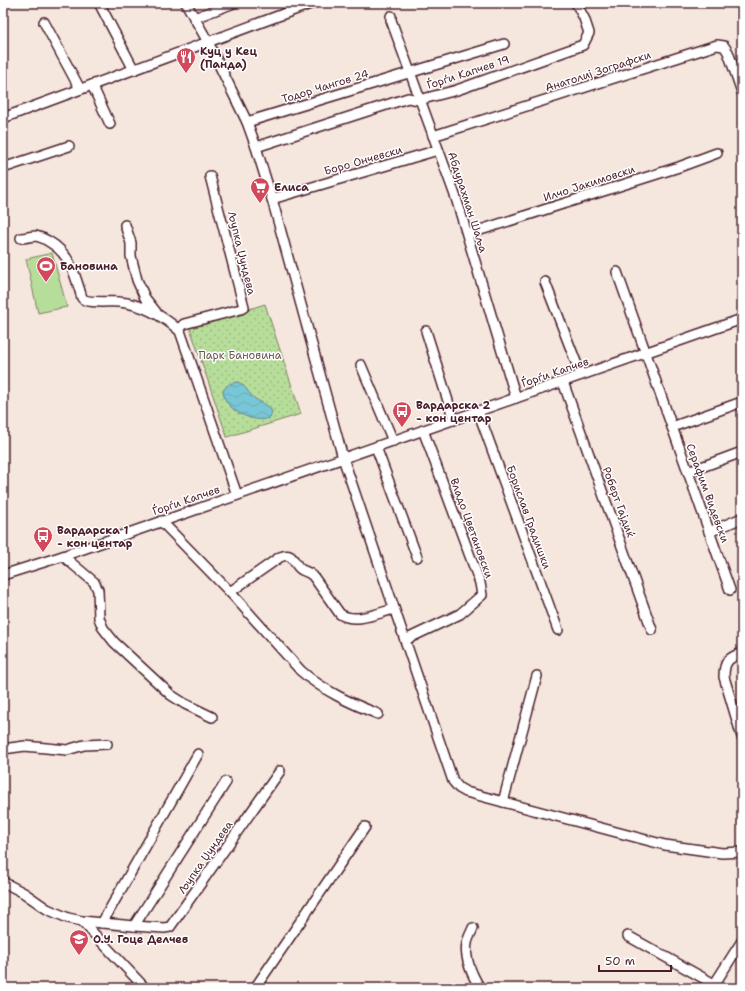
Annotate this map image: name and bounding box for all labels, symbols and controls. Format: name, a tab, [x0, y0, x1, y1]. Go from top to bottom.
place label: Куц у Кец (Панда)	[200, 44, 257, 72]
restaurant icon: Куц у Кец (Панда)	[175, 46, 197, 74]
street label: Анатолиј Зографски	[543, 47, 653, 96]
street label: Ѓорѓи Капчев 19	[425, 51, 511, 93]
street label: Тодор Чангов 24	[280, 66, 371, 107]
street label: Боро Ончевски	[322, 142, 404, 179]
street label: Абдурахман Шаља	[444, 150, 491, 255]
street label: Илчо Јакимовски	[541, 162, 637, 205]
supermarket icon: Елиса	[249, 176, 271, 204]
place label: Елиса	[274, 180, 309, 195]
street label: Љупка Џундева	[224, 210, 259, 297]
sports icon: Бановина	[35, 255, 57, 283]
place label: Бановина	[60, 259, 118, 274]
park label: Парк Бановина	[198, 348, 282, 363]
street label: Ѓорѓи Капчев	[519, 353, 591, 391]
place label: Вардарска 2 - кон центар	[416, 398, 492, 426]
bus stop icon: Вардарска 2 - кон центар	[391, 400, 413, 428]
street label: Серафим Видевски	[683, 441, 732, 545]
street label: Борислав Градишки	[503, 463, 554, 571]
street label: Роберт Гајдиќ	[599, 465, 638, 540]
street label: Владо Цветановски	[446, 476, 497, 580]
street label: Ѓорѓи Капчев	[150, 481, 222, 519]
place label: Вардарска 1 - кон центар	[57, 523, 133, 551]
bus stop icon: Вардарска 1 - кон центар	[32, 525, 54, 553]
street label: Љупка Џундева	[175, 818, 236, 897]
school or university icon: О.У. Гоце Делчев	[68, 928, 90, 956]
place label: О.У. Гоце Делчев	[93, 932, 188, 947]
scale bar	[599, 947, 671, 973]
text: 50 m	[605, 953, 635, 969]

